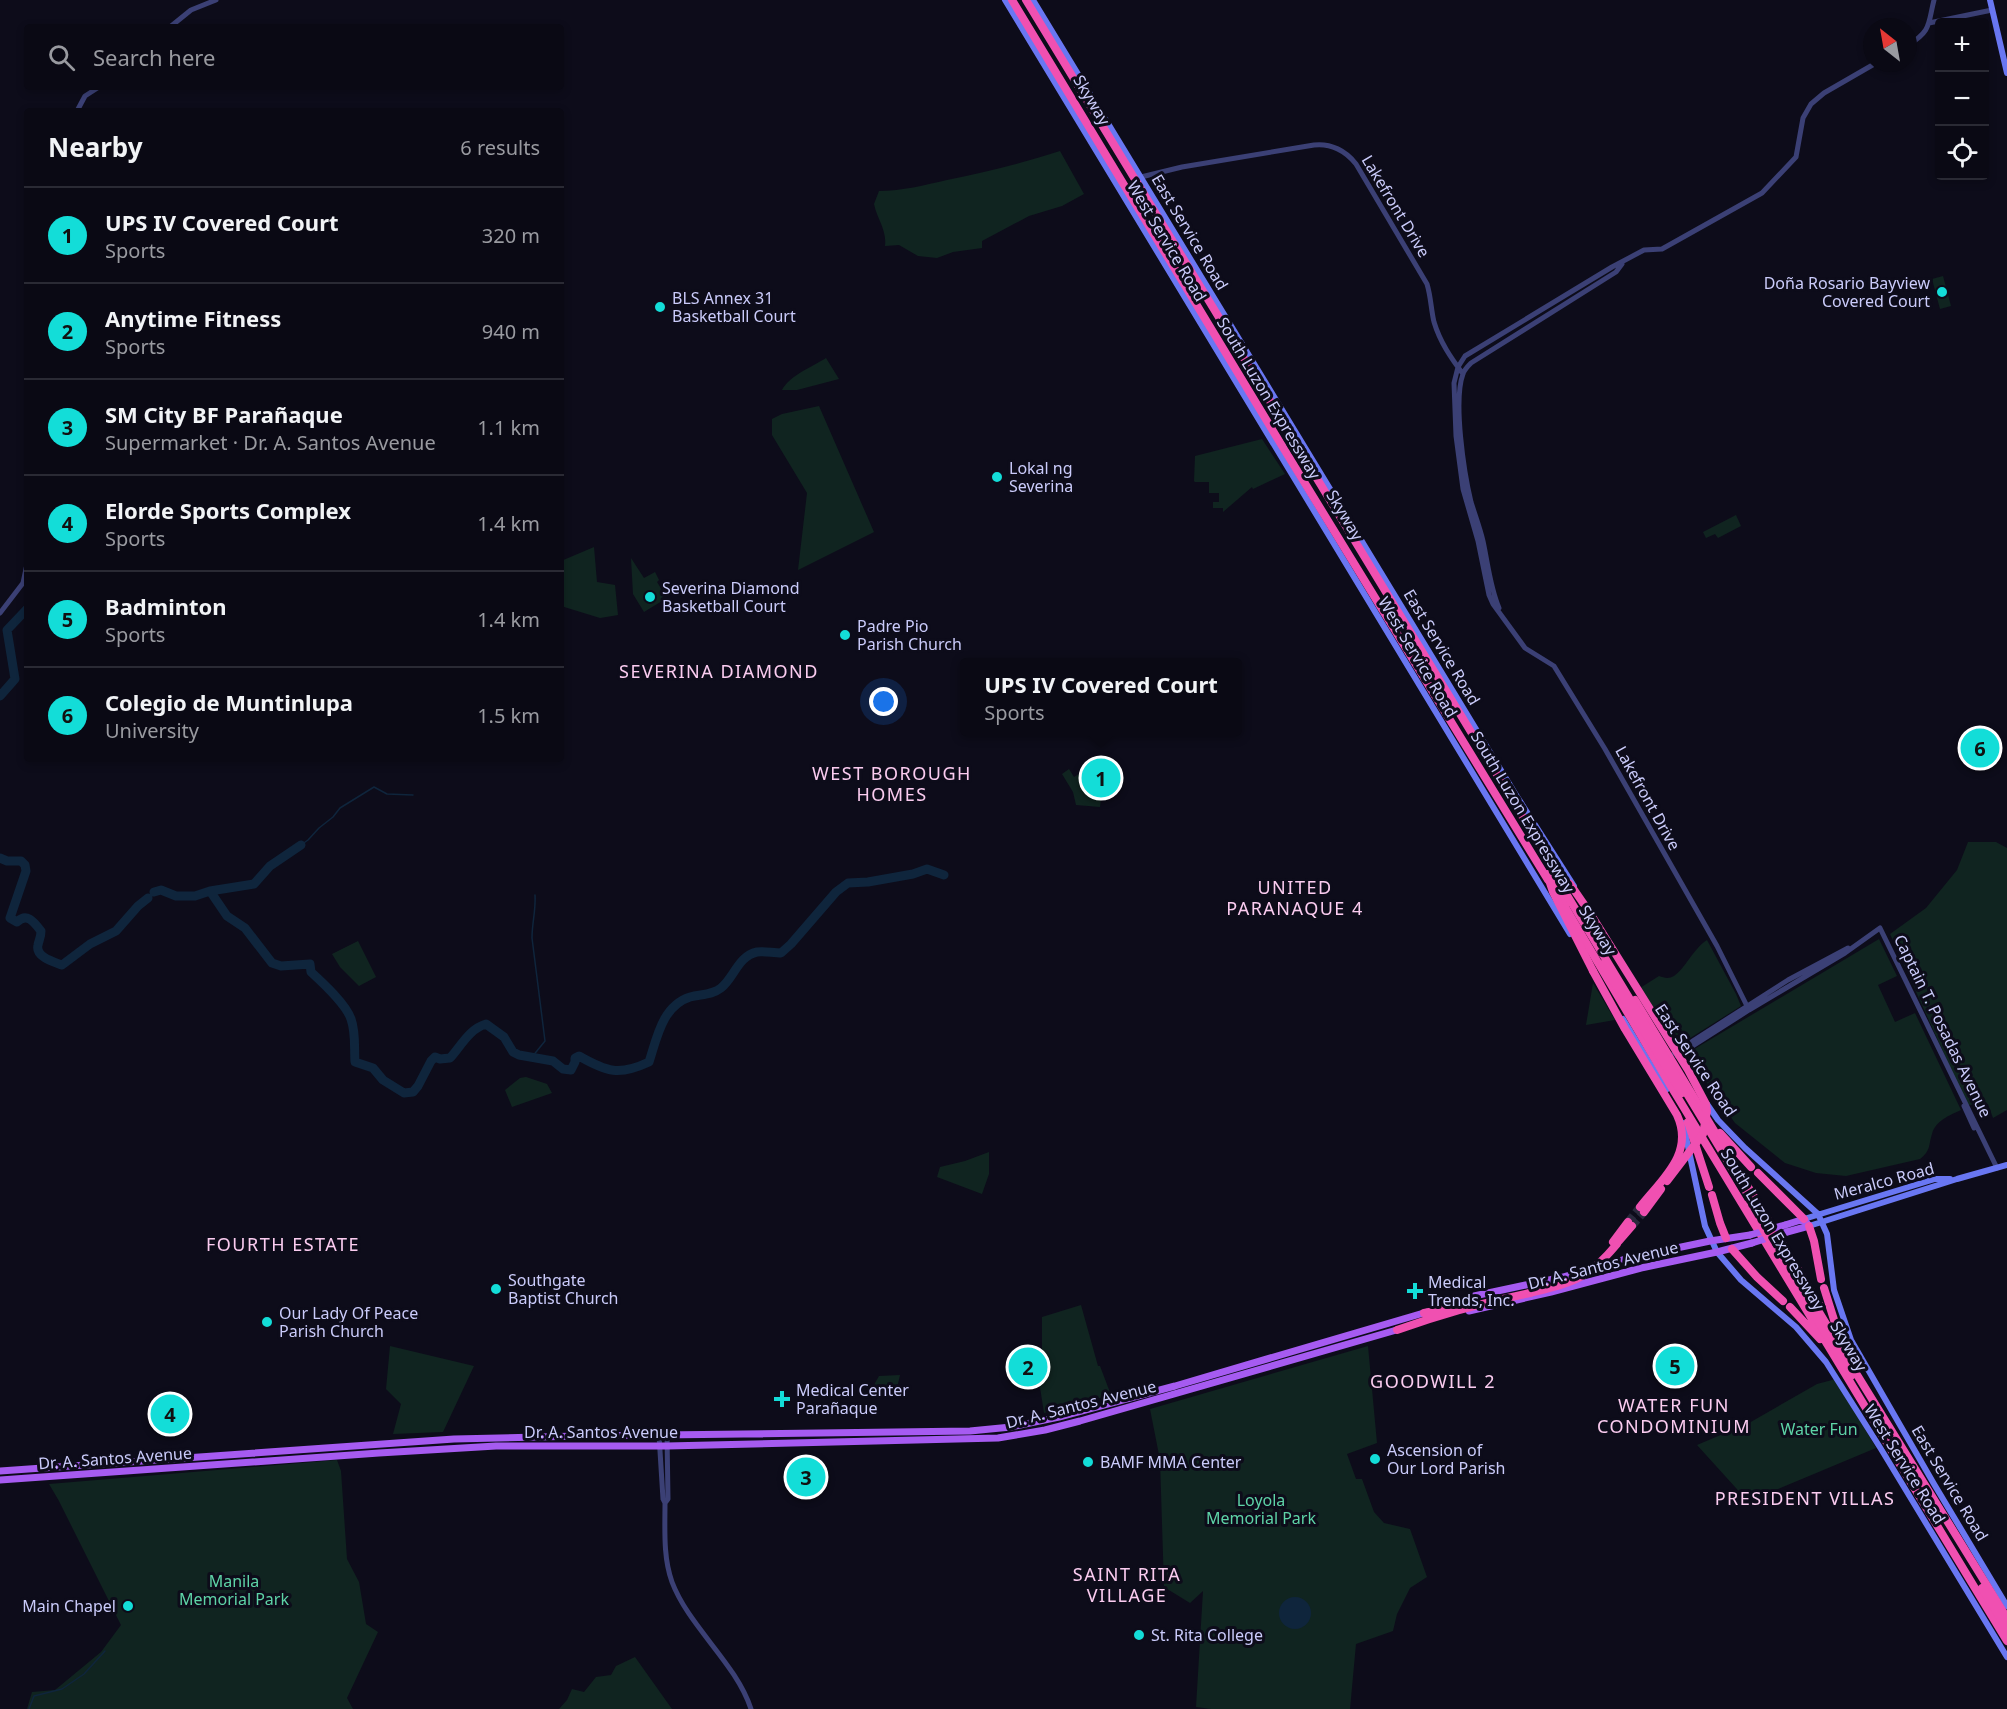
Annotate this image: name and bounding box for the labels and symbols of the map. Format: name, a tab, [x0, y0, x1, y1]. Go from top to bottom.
north arrow	[1863, 18, 1917, 72]
street label: Skyway	[1068, 71, 1116, 130]
street label: Lakefront Drive	[1357, 151, 1435, 261]
street label: East Service Road	[1147, 170, 1233, 294]
street label: West Service Road	[1122, 177, 1212, 305]
place label: Doña Rosario Bayview Covered Court	[1764, 272, 1930, 312]
marker: Doña Rosario Bayview Covered Court	[1935, 285, 1949, 299]
place label: BLS Annex 31 Basketball Court	[672, 287, 796, 327]
marker: BLS Annex 31 Basketball Court	[653, 300, 667, 314]
street label: South Luzon Expressway	[1212, 313, 1327, 484]
place label: Lokal ng Severina	[1009, 457, 1073, 497]
marker: Lokal ng Severina	[990, 470, 1004, 484]
street label: Skyway	[1321, 486, 1369, 545]
place label: Severina Diamond Basketball Court	[662, 577, 800, 617]
street label: East Service Road	[1399, 585, 1485, 709]
marker: Severina Diamond Basketball Court	[643, 590, 657, 604]
street label: West Service Road	[1373, 593, 1463, 721]
place label: Padre Pio Parish Church	[857, 615, 962, 655]
marker: Padre Pio Parish Church	[838, 628, 852, 642]
district label: SEVERINA DIAMOND	[619, 659, 819, 683]
your location	[869, 687, 898, 716]
pin: 6	[1960, 726, 2000, 771]
street label: South Luzon Expressway	[1466, 727, 1581, 898]
street label: Lakefront Drive	[1610, 742, 1686, 854]
pin: 1	[1082, 756, 1120, 800]
district label: WEST BOROUGH HOMES	[812, 761, 972, 806]
district label: UNITED PARANAQUE 4	[1226, 875, 1364, 920]
street label: Skyway	[1574, 901, 1622, 960]
street label: Captain T. Posadas Avenue	[1889, 931, 1997, 1121]
street label: East Service Road	[1650, 999, 1742, 1121]
street label: South Luzon Expressway	[1716, 1144, 1831, 1315]
street label: Meralco Road	[1831, 1157, 1937, 1205]
district label: FOURTH ESTATE	[206, 1232, 360, 1256]
street label: Dr. A. Santos Avenue	[1526, 1236, 1680, 1294]
place label: Southgate Baptist Church	[508, 1269, 618, 1309]
place label: Medical Trends, Inc.	[1428, 1271, 1515, 1311]
marker: Southgate Baptist Church	[489, 1282, 503, 1296]
marker: Medical Trends, Inc.	[1406, 1282, 1424, 1300]
place label: Our Lady Of Peace Parish Church	[279, 1302, 418, 1342]
marker: Our Lady Of Peace Parish Church	[260, 1315, 274, 1329]
street label: Skyway	[1825, 1317, 1873, 1376]
pin: 2	[1008, 1344, 1048, 1390]
pin: 5	[1656, 1344, 1694, 1388]
district label: GOODWILL 2	[1370, 1369, 1496, 1393]
street label: Dr. A. Santos Avenue	[1004, 1375, 1158, 1433]
place label: Medical Center Parañaque	[796, 1379, 909, 1419]
marker: Medical Center Parañaque	[773, 1390, 791, 1408]
pin: 4	[150, 1392, 190, 1436]
district label: WATER FUN CONDOMINIUM	[1597, 1393, 1751, 1438]
street label: West Service Road	[1859, 1400, 1951, 1528]
park label: Water Fun	[1780, 1418, 1858, 1440]
street label: Dr. A. Santos Avenue	[524, 1421, 678, 1443]
street label: East Service Road	[1907, 1421, 1993, 1545]
place label: Ascension of Our Lord Parish	[1387, 1439, 1505, 1479]
street label: Dr. A. Santos Avenue	[37, 1442, 193, 1474]
place label: BAMF MMA Center	[1100, 1451, 1242, 1473]
marker: Ascension of Our Lord Parish	[1368, 1452, 1382, 1466]
pin: 3	[786, 1454, 826, 1500]
marker: BAMF MMA Center	[1081, 1455, 1095, 1469]
district label: PRESIDENT VILLAS	[1715, 1486, 1895, 1510]
park label: Loyola Memorial Park	[1206, 1489, 1316, 1529]
district label: SAINT RITA VILLAGE	[1073, 1562, 1181, 1607]
park label: Manila Memorial Park	[179, 1570, 289, 1610]
place label: Main Chapel	[22, 1595, 116, 1617]
marker: Main Chapel	[121, 1599, 135, 1613]
place label: St. Rita College	[1151, 1624, 1263, 1646]
marker: St. Rita College	[1132, 1628, 1146, 1642]

